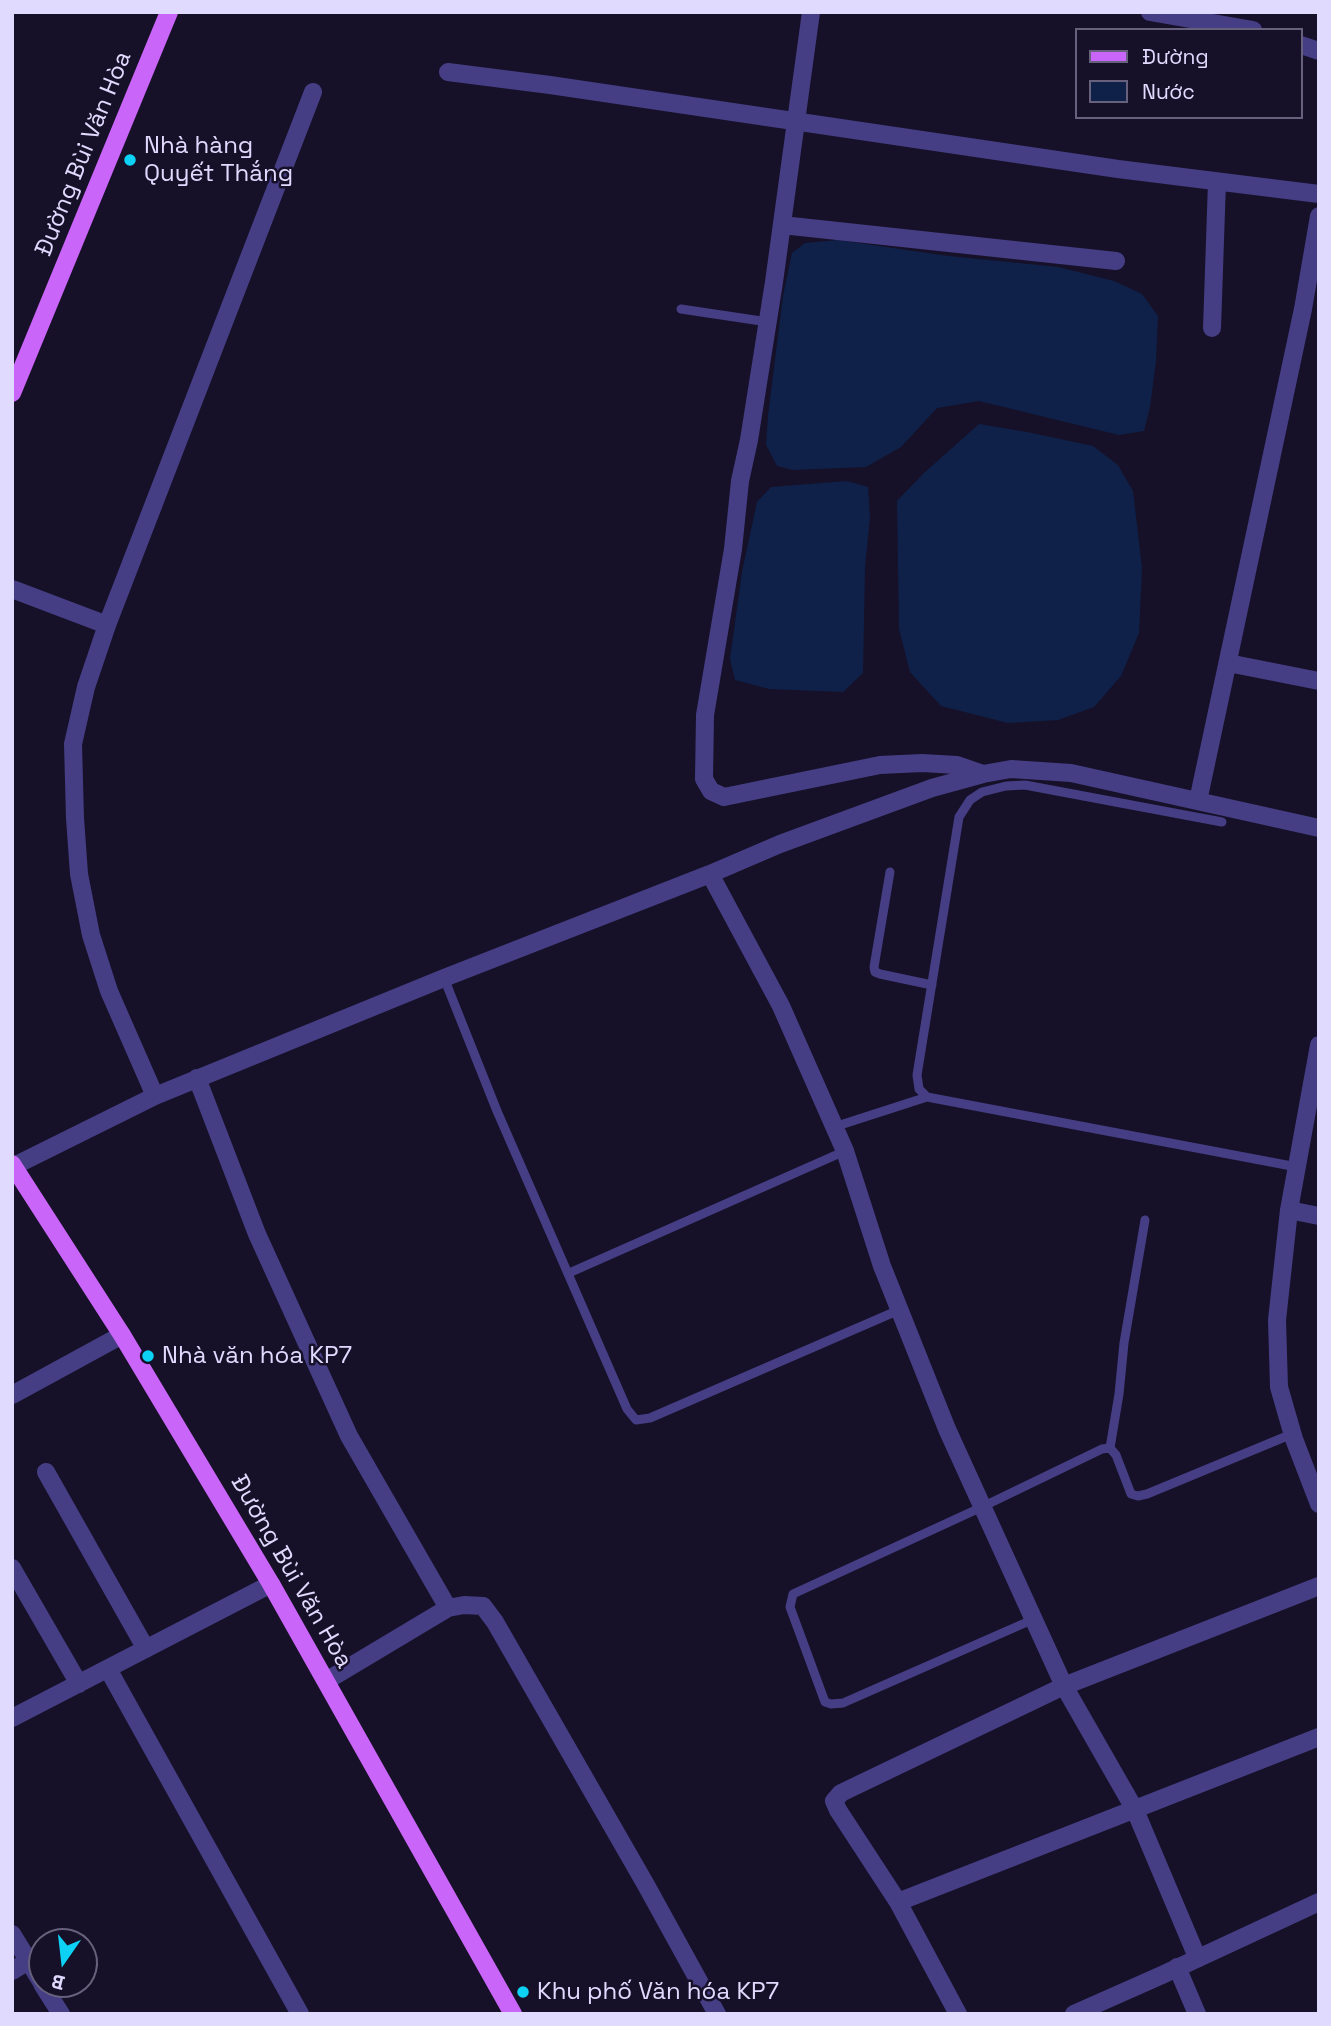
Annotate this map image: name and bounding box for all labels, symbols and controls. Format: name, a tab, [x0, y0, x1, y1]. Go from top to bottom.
legend	[1076, 28, 1303, 119]
text: Đường	[1142, 43, 1209, 70]
street label: Đường Bùi Văn Hòa	[30, 47, 138, 261]
text: Nước	[1142, 78, 1195, 105]
place label: Nhà hàng Quyết Thắng	[144, 132, 293, 188]
marker: Nhà hàng Quyết Thắng	[122, 152, 138, 168]
place label: Nhà văn hóa KP7	[162, 1342, 352, 1370]
marker: Nhà văn hóa KP7	[140, 1348, 156, 1364]
street label: Đường Bùi Văn Hòa	[224, 1470, 358, 1674]
north arrow	[28, 1928, 98, 1998]
text: B	[49, 1968, 67, 1996]
place label: Khu phố Văn hóa KP7	[537, 1978, 779, 2006]
marker: Khu phố Văn hóa KP7	[515, 1984, 531, 2000]

